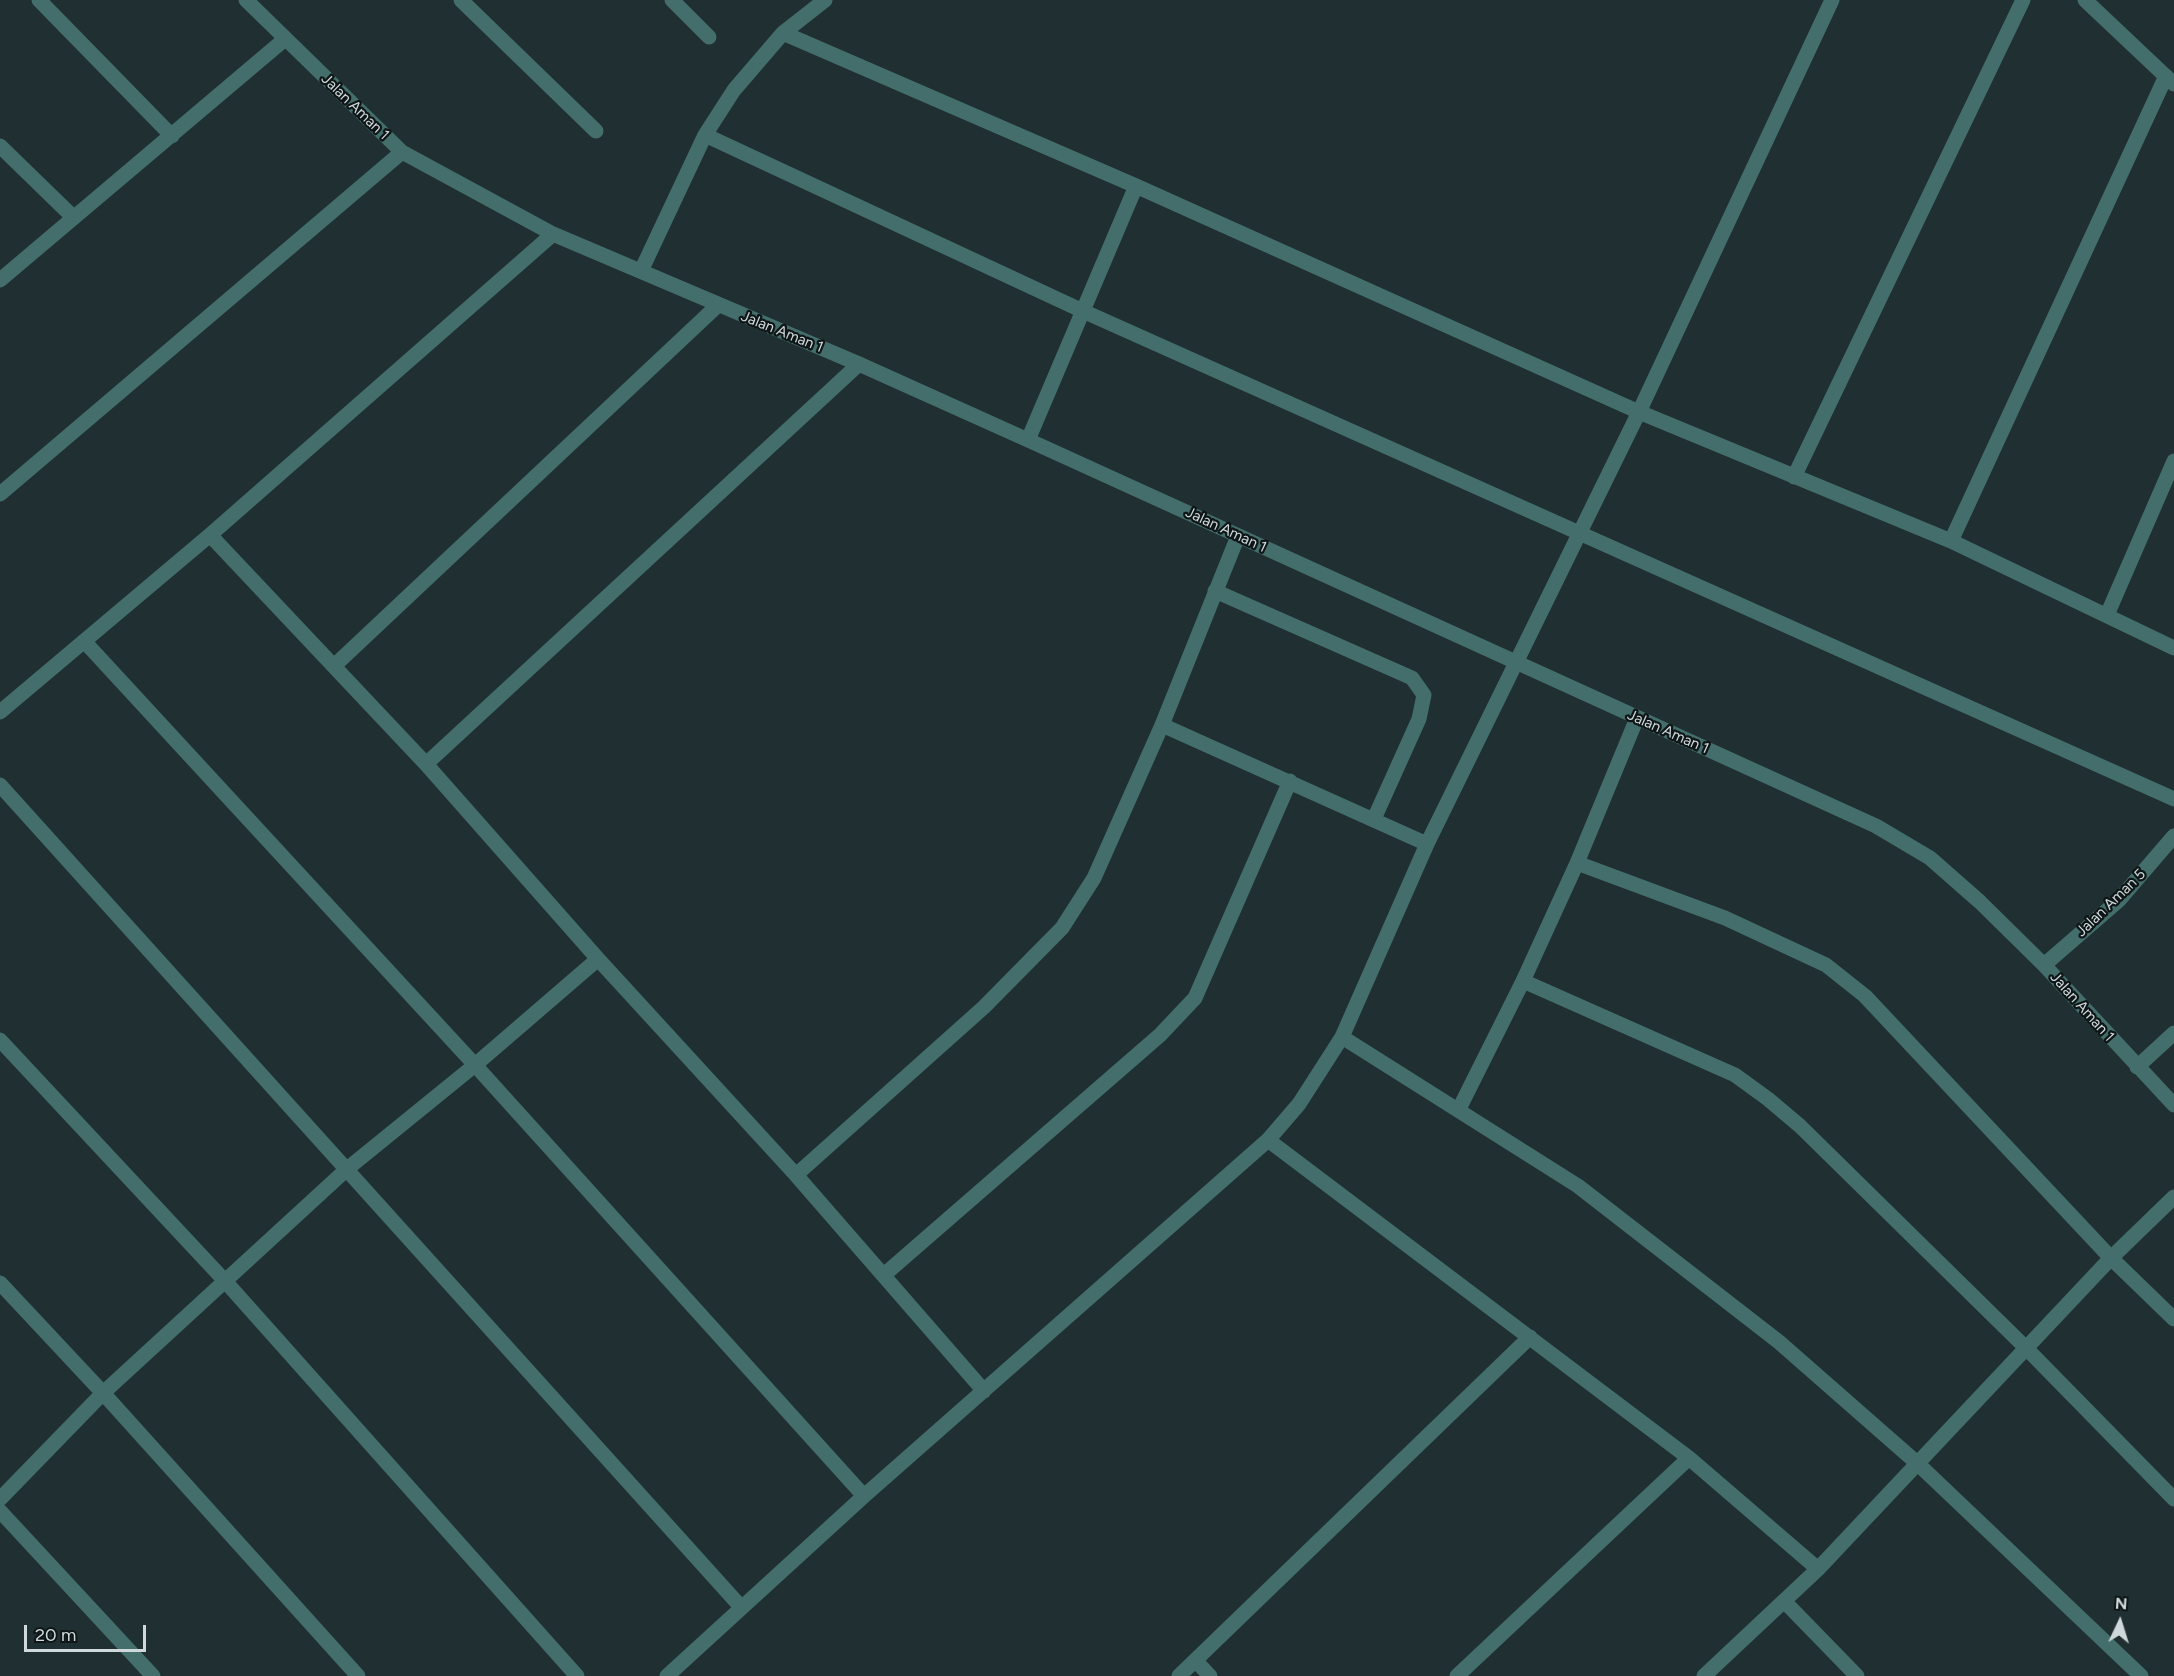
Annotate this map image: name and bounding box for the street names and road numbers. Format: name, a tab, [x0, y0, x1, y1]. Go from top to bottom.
street label: Jalan Aman 1	[317, 70, 393, 144]
street label: Jalan Aman 1	[738, 307, 826, 357]
street label: Jalan Aman 1	[1183, 503, 1269, 557]
street label: Jalan Aman 1	[1624, 706, 1712, 758]
street label: Jalan Aman 5	[2072, 865, 2150, 941]
street label: Jalan Aman 1	[2046, 969, 2118, 1045]

